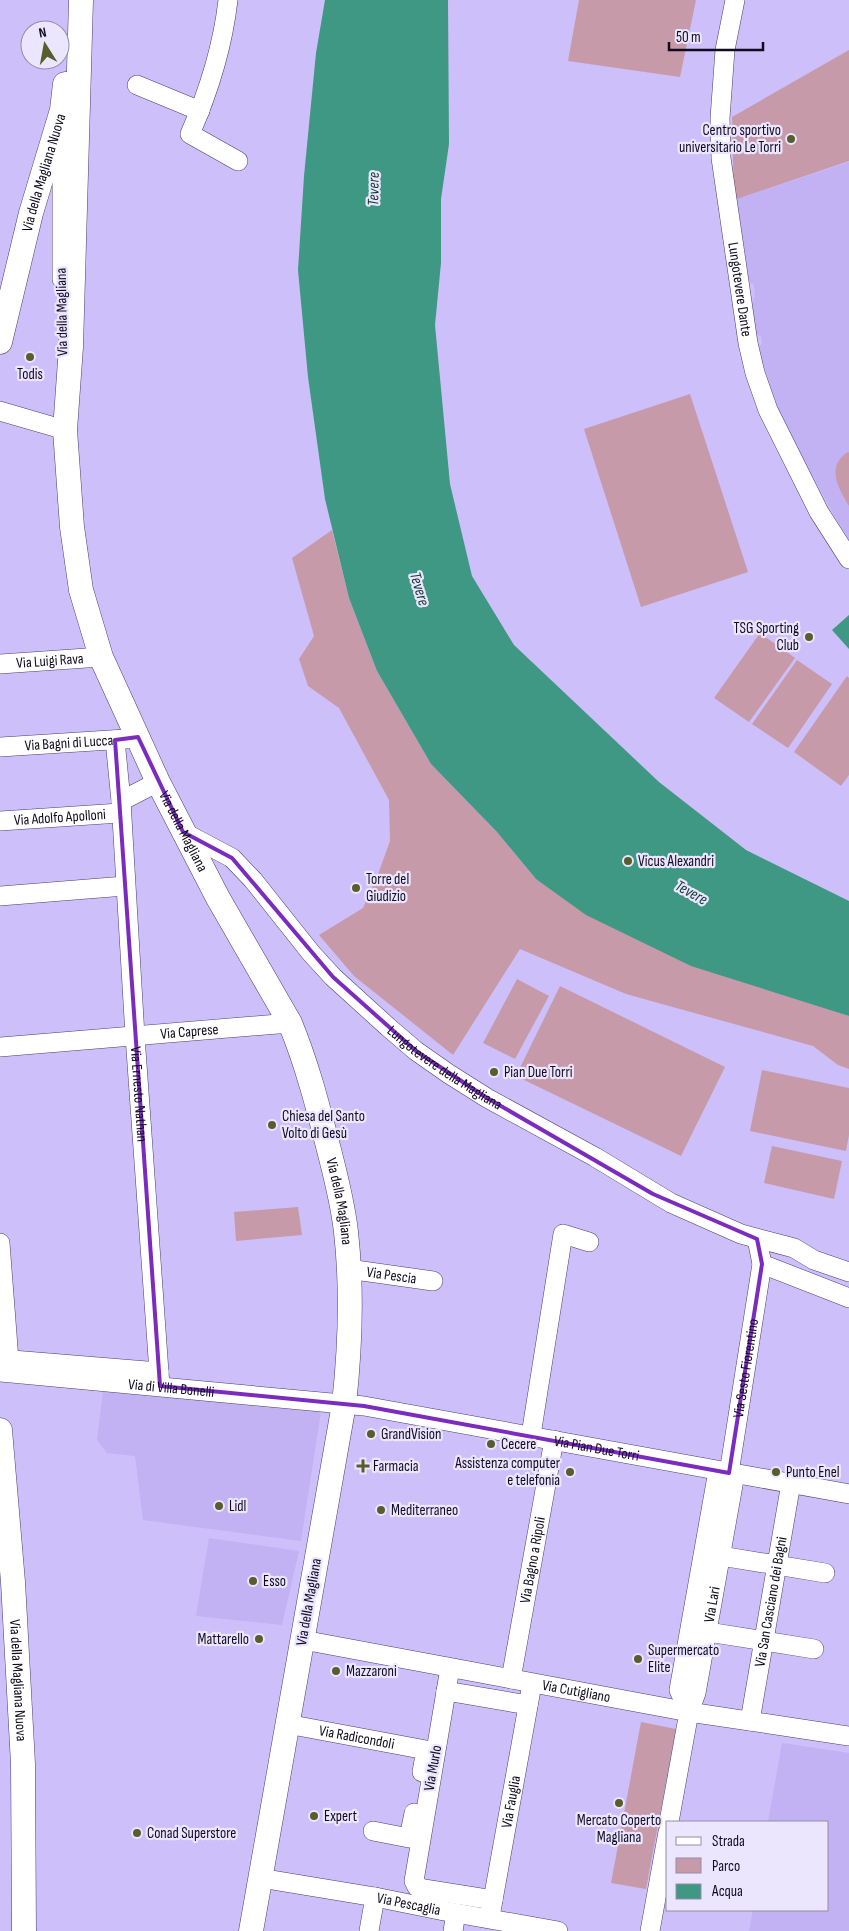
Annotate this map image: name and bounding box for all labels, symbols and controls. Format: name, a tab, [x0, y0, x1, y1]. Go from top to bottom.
north arrow	[20, 20, 70, 70]
scale bar	[669, 20, 763, 52]
text: N	[37, 24, 48, 42]
text: 50 m	[676, 28, 701, 47]
street label: Via della Magliana Nuova	[17, 111, 70, 233]
place label: Centro sportivo universitario Le Torri	[679, 121, 781, 157]
marker: Centro sportivo universitario Le Torri	[785, 133, 797, 145]
water label: Tevere	[364, 172, 384, 206]
street label: Lungotevere Dante	[724, 241, 756, 338]
street label: Via della Magliana	[52, 267, 72, 356]
marker: Todis	[24, 351, 36, 363]
place label: Todis	[17, 365, 43, 384]
water label: Tevere	[405, 570, 433, 608]
place label: TSG Sporting Club	[734, 619, 799, 655]
marker: TSG Sporting Club	[803, 631, 815, 643]
street label: Via Luigi Rava	[16, 649, 84, 672]
street label: Via Bagni di Lucca	[24, 730, 114, 755]
street label: Via della Magliana	[155, 788, 212, 875]
street label: Via Adolfo Apolloni	[13, 804, 107, 830]
place label: Vicus Alexandri	[638, 852, 714, 871]
marker: Vicus Alexandri	[622, 855, 634, 867]
place label: Torre del Giudizio	[366, 870, 409, 906]
water label: Tevere	[671, 876, 711, 910]
marker: Torre del Giudizio	[350, 882, 362, 894]
street label: Via Caprese	[160, 1019, 219, 1043]
street label: Lungotevere della Magliana	[383, 1021, 506, 1114]
street label: Via Ernesto Nathan	[126, 1046, 152, 1143]
place label: Pian Due Torri	[504, 1063, 573, 1082]
marker: Pian Due Torri	[488, 1066, 500, 1078]
place label: Chiesa del Santo Volto di Gesù	[282, 1107, 365, 1143]
marker: Chiesa del Santo Volto di Gesù	[266, 1119, 278, 1131]
street label: Via della Magliana	[322, 1156, 357, 1246]
street label: Via Pescia	[365, 1262, 418, 1288]
street label: Via Sesto Fiorentino	[728, 1317, 763, 1419]
street label: Via di Villa Bonelli	[127, 1375, 215, 1402]
place label: GrandVision	[381, 1425, 441, 1444]
marker: GrandVision	[365, 1428, 377, 1440]
street label: Via Pian Due Torri	[552, 1431, 641, 1465]
place label: Cecere	[501, 1435, 536, 1454]
marker: Cecere	[485, 1438, 497, 1450]
place label: Assistenza computer e telefonia	[454, 1454, 561, 1490]
place label: Farmacia	[373, 1457, 419, 1476]
marker: Farmacia	[357, 1460, 369, 1472]
place label: Punto Enel	[786, 1463, 840, 1482]
marker: Assistenza computer e telefonia	[564, 1466, 576, 1478]
marker: Punto Enel	[770, 1466, 782, 1478]
place label: Lidl	[229, 1497, 246, 1516]
marker: Lidl	[213, 1500, 225, 1512]
place label: Mediterraneo	[391, 1501, 458, 1520]
marker: Mediterraneo	[375, 1504, 387, 1516]
street label: Via Bagno a Ripoli	[515, 1515, 550, 1605]
street label: Via San Casciano dei Bagni	[750, 1535, 791, 1668]
street label: Via della Magliana	[292, 1557, 326, 1647]
place label: Esso	[263, 1572, 286, 1591]
marker: Esso	[247, 1575, 259, 1587]
street label: Via Lari	[699, 1585, 724, 1624]
street label: Via della Magliana Nuova	[6, 1619, 31, 1742]
place label: Mattarello	[198, 1630, 249, 1649]
marker: Mattarello	[253, 1633, 265, 1645]
place label: Supermercato Elite	[648, 1641, 719, 1677]
marker: Supermercato Elite	[632, 1653, 644, 1665]
place label: Mazzaroni	[346, 1662, 397, 1681]
marker: Mazzaroni	[330, 1665, 342, 1677]
street label: Via Cutigliano	[541, 1675, 612, 1707]
street label: Via Radicondoli	[318, 1721, 396, 1753]
street label: Via Murlo	[420, 1744, 446, 1792]
street label: Via Fauglia	[497, 1774, 525, 1829]
marker: Mercato Coperto Magliana	[613, 1797, 625, 1809]
place label: Expert	[324, 1807, 358, 1826]
marker: Expert	[308, 1810, 320, 1822]
place label: Mercato Coperto Magliana	[577, 1811, 661, 1847]
legend	[666, 1821, 829, 1911]
place label: Conad Superstore	[147, 1824, 236, 1843]
marker: Conad Superstore	[131, 1827, 143, 1839]
text: Strada	[712, 1832, 745, 1851]
text: Parco	[712, 1857, 740, 1876]
text: Acqua	[711, 1882, 743, 1901]
street label: Via Pescaglia	[375, 1888, 443, 1920]

